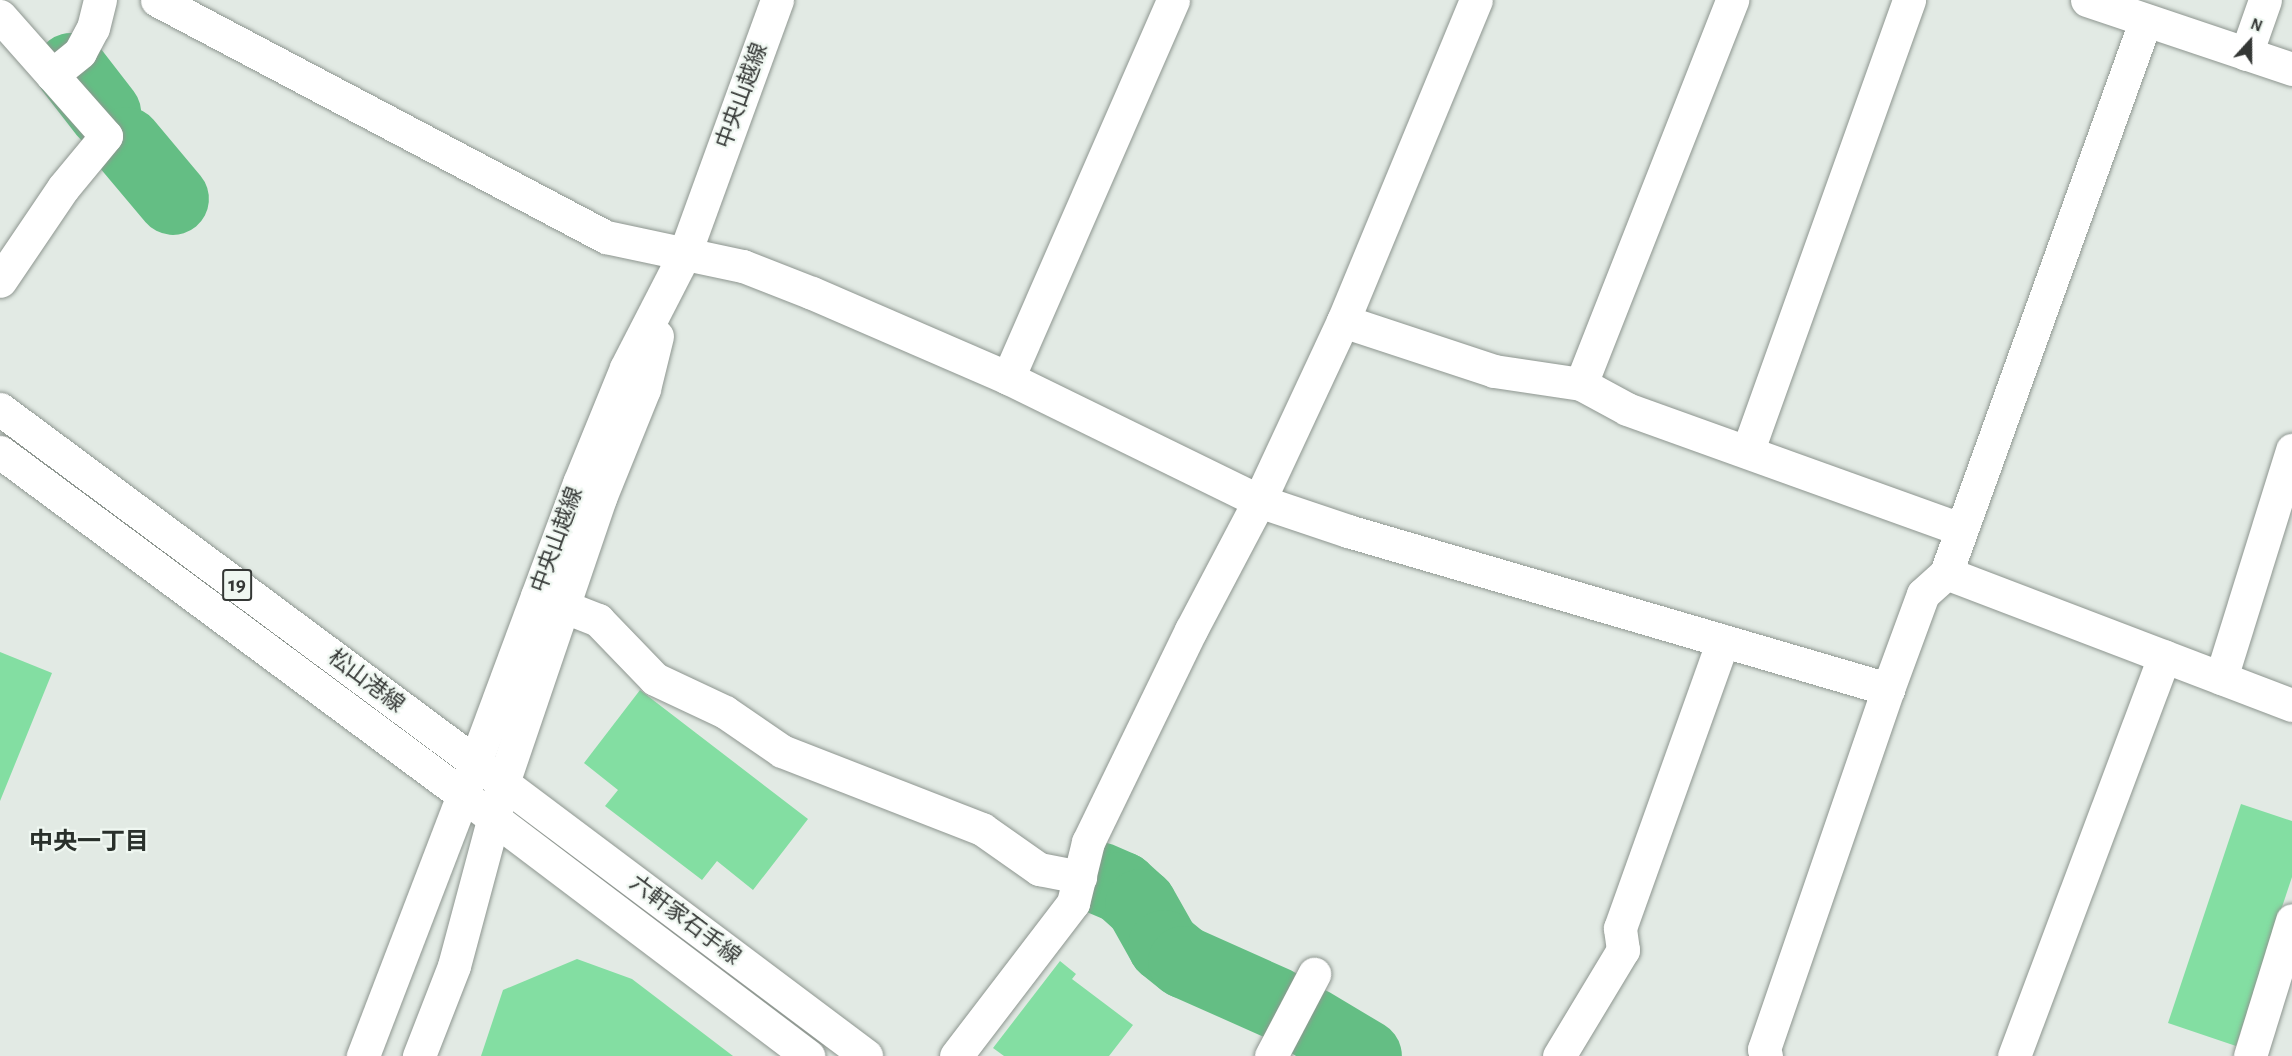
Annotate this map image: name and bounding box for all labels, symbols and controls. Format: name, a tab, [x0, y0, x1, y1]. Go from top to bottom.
north arrow	[2220, 12, 2280, 72]
text: N	[2248, 16, 2265, 35]
street label: 中央山越線	[711, 40, 773, 152]
street label: 中央山越線	[526, 484, 588, 596]
road number: 19	[222, 567, 252, 603]
street label: 松山港線	[323, 644, 409, 718]
district label: 中央一丁目	[29, 829, 149, 857]
street label: 六軒家石手線	[624, 870, 746, 970]

